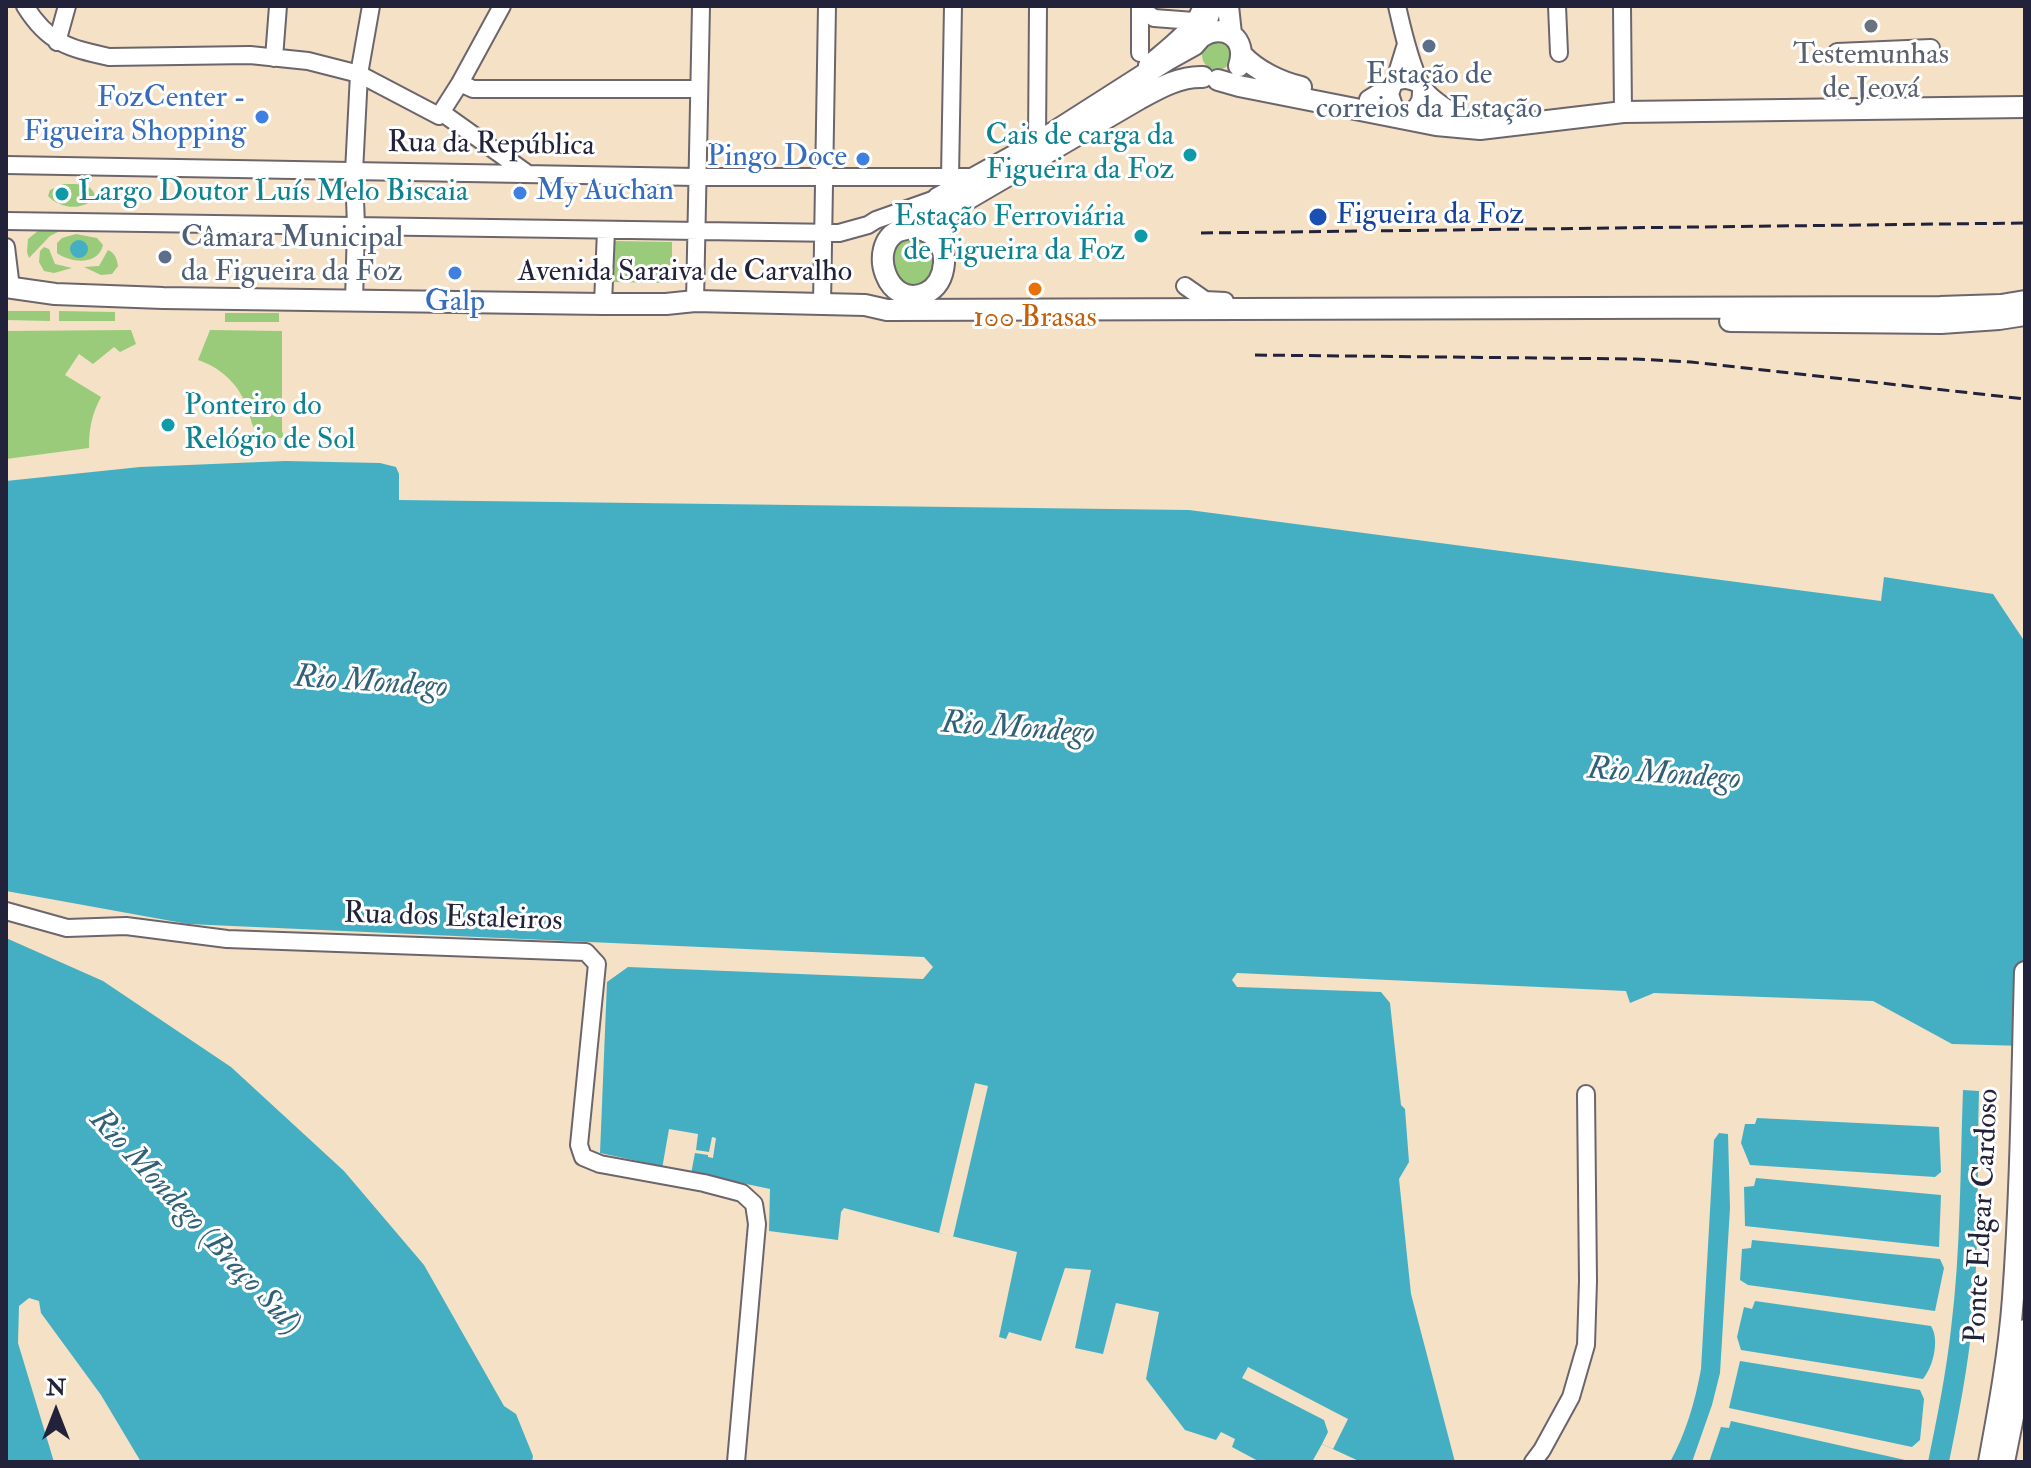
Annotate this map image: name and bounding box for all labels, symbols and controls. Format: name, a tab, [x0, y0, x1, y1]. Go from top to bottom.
marker: Testemunhas de Jeová	[1862, 17, 1880, 35]
marker: Estação de correios da Estação	[1420, 37, 1438, 55]
place label: Testemunhas de Jeová	[1793, 39, 1949, 110]
place label: Estação de correios da Estação	[1316, 59, 1542, 130]
place label: FozCenter - Figueira Shopping	[23, 82, 246, 152]
marker: FozCenter - Figueira Shopping	[253, 108, 271, 126]
place label: Cais de carga da Figueira da Foz	[986, 120, 1174, 190]
street label: Rua da República	[387, 126, 595, 166]
place label: Pingo Doce	[707, 141, 847, 177]
marker: Cais de carga da Figueira da Foz	[1181, 146, 1199, 164]
marker: Pingo Doce	[854, 150, 872, 168]
place label: My Auchan	[536, 175, 674, 211]
place label: Largo Doutor Luís Melo Biscaia	[78, 176, 468, 212]
marker: My Auchan	[511, 184, 529, 202]
marker: Largo Doutor Luís Melo Biscaia	[53, 185, 71, 203]
place label: Figueira da Foz	[1336, 199, 1524, 235]
place label: Estação Ferroviária de Figueira da Foz	[894, 201, 1125, 272]
marker: Figueira da Foz	[1307, 206, 1329, 228]
place label: Câmara Municipal da Figueira da Foz	[181, 222, 403, 292]
marker: Estação Ferroviária de Figueira da Foz	[1132, 227, 1150, 245]
marker: Câmara Municipal da Figueira da Foz	[156, 248, 174, 266]
street label: Avenida Saraiva de Carvalho	[518, 256, 852, 292]
marker: Galp	[446, 264, 464, 282]
marker: 100 Brasas	[1026, 280, 1044, 298]
place label: Galp	[425, 286, 485, 322]
place label: 100 Brasas	[973, 302, 1097, 338]
place label: Ponteiro do Relógio de Sol	[184, 390, 355, 460]
marker: Ponteiro do Relógio de Sol	[159, 416, 177, 434]
water label: Rio Mondego	[293, 659, 449, 709]
water label: Rio Mondego	[940, 705, 1096, 755]
water label: Rio Mondego	[1586, 751, 1742, 801]
street label: Rua dos Estaleiros	[343, 897, 563, 941]
street label: Ponte Edgar Cardoso	[1959, 1088, 2009, 1344]
water label: Rio Mondego (Braço Sul)	[80, 1103, 308, 1343]
north arrow	[16, 1372, 96, 1452]
text: N	[46, 1374, 66, 1402]

